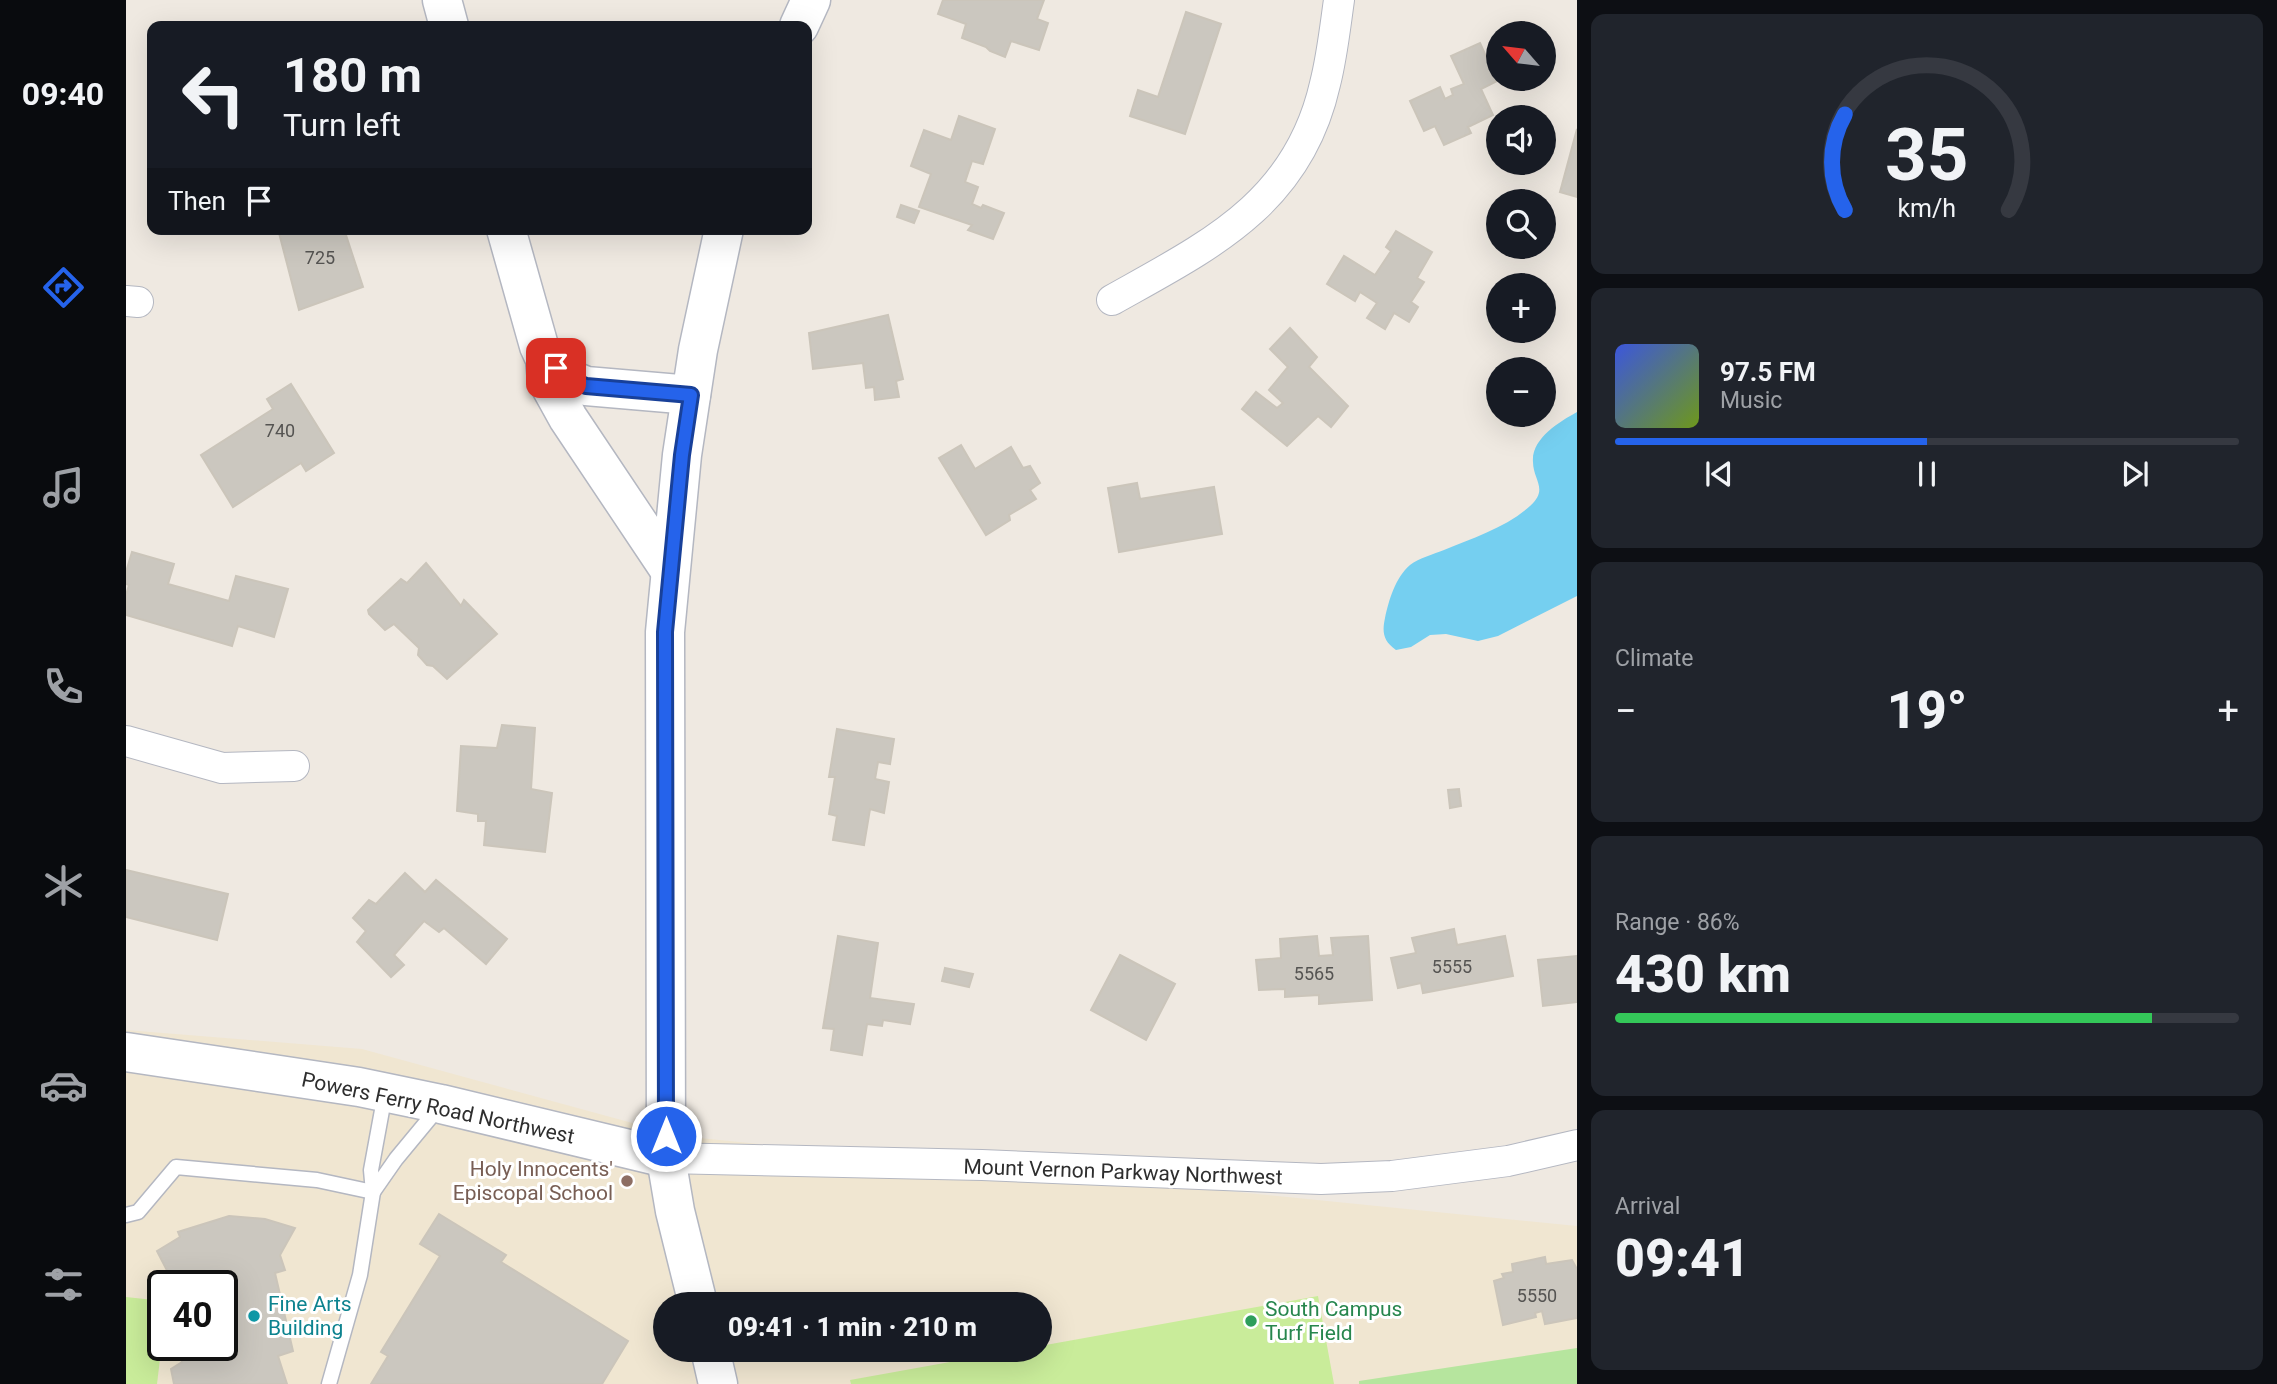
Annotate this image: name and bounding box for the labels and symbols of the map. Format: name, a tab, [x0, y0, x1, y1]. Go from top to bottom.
north arrow	[1486, 21, 1556, 91]
house number: 725	[305, 247, 335, 268]
pin	[526, 338, 586, 398]
house number: 740	[265, 420, 295, 441]
house number: 5555	[1432, 956, 1472, 977]
house number: 5565	[1294, 963, 1334, 984]
street label: Powers Ferry Road Northwest	[299, 1067, 577, 1149]
position arrow	[629, 1099, 703, 1173]
street label: Mount Vernon Parkway Northwest	[963, 1154, 1283, 1190]
place label: Holy Innocents' Episcopal School	[453, 1157, 613, 1205]
marker: Holy Innocents' Episcopal School	[619, 1173, 635, 1189]
speed limit sign: 40	[147, 1270, 238, 1361]
house number: 5550	[1517, 1285, 1557, 1306]
place label: Fine Arts Building	[268, 1292, 352, 1340]
place label: South Campus Turf Field	[1265, 1297, 1402, 1345]
marker: Fine Arts Building	[246, 1308, 262, 1324]
marker: South Campus Turf Field	[1243, 1313, 1259, 1329]

